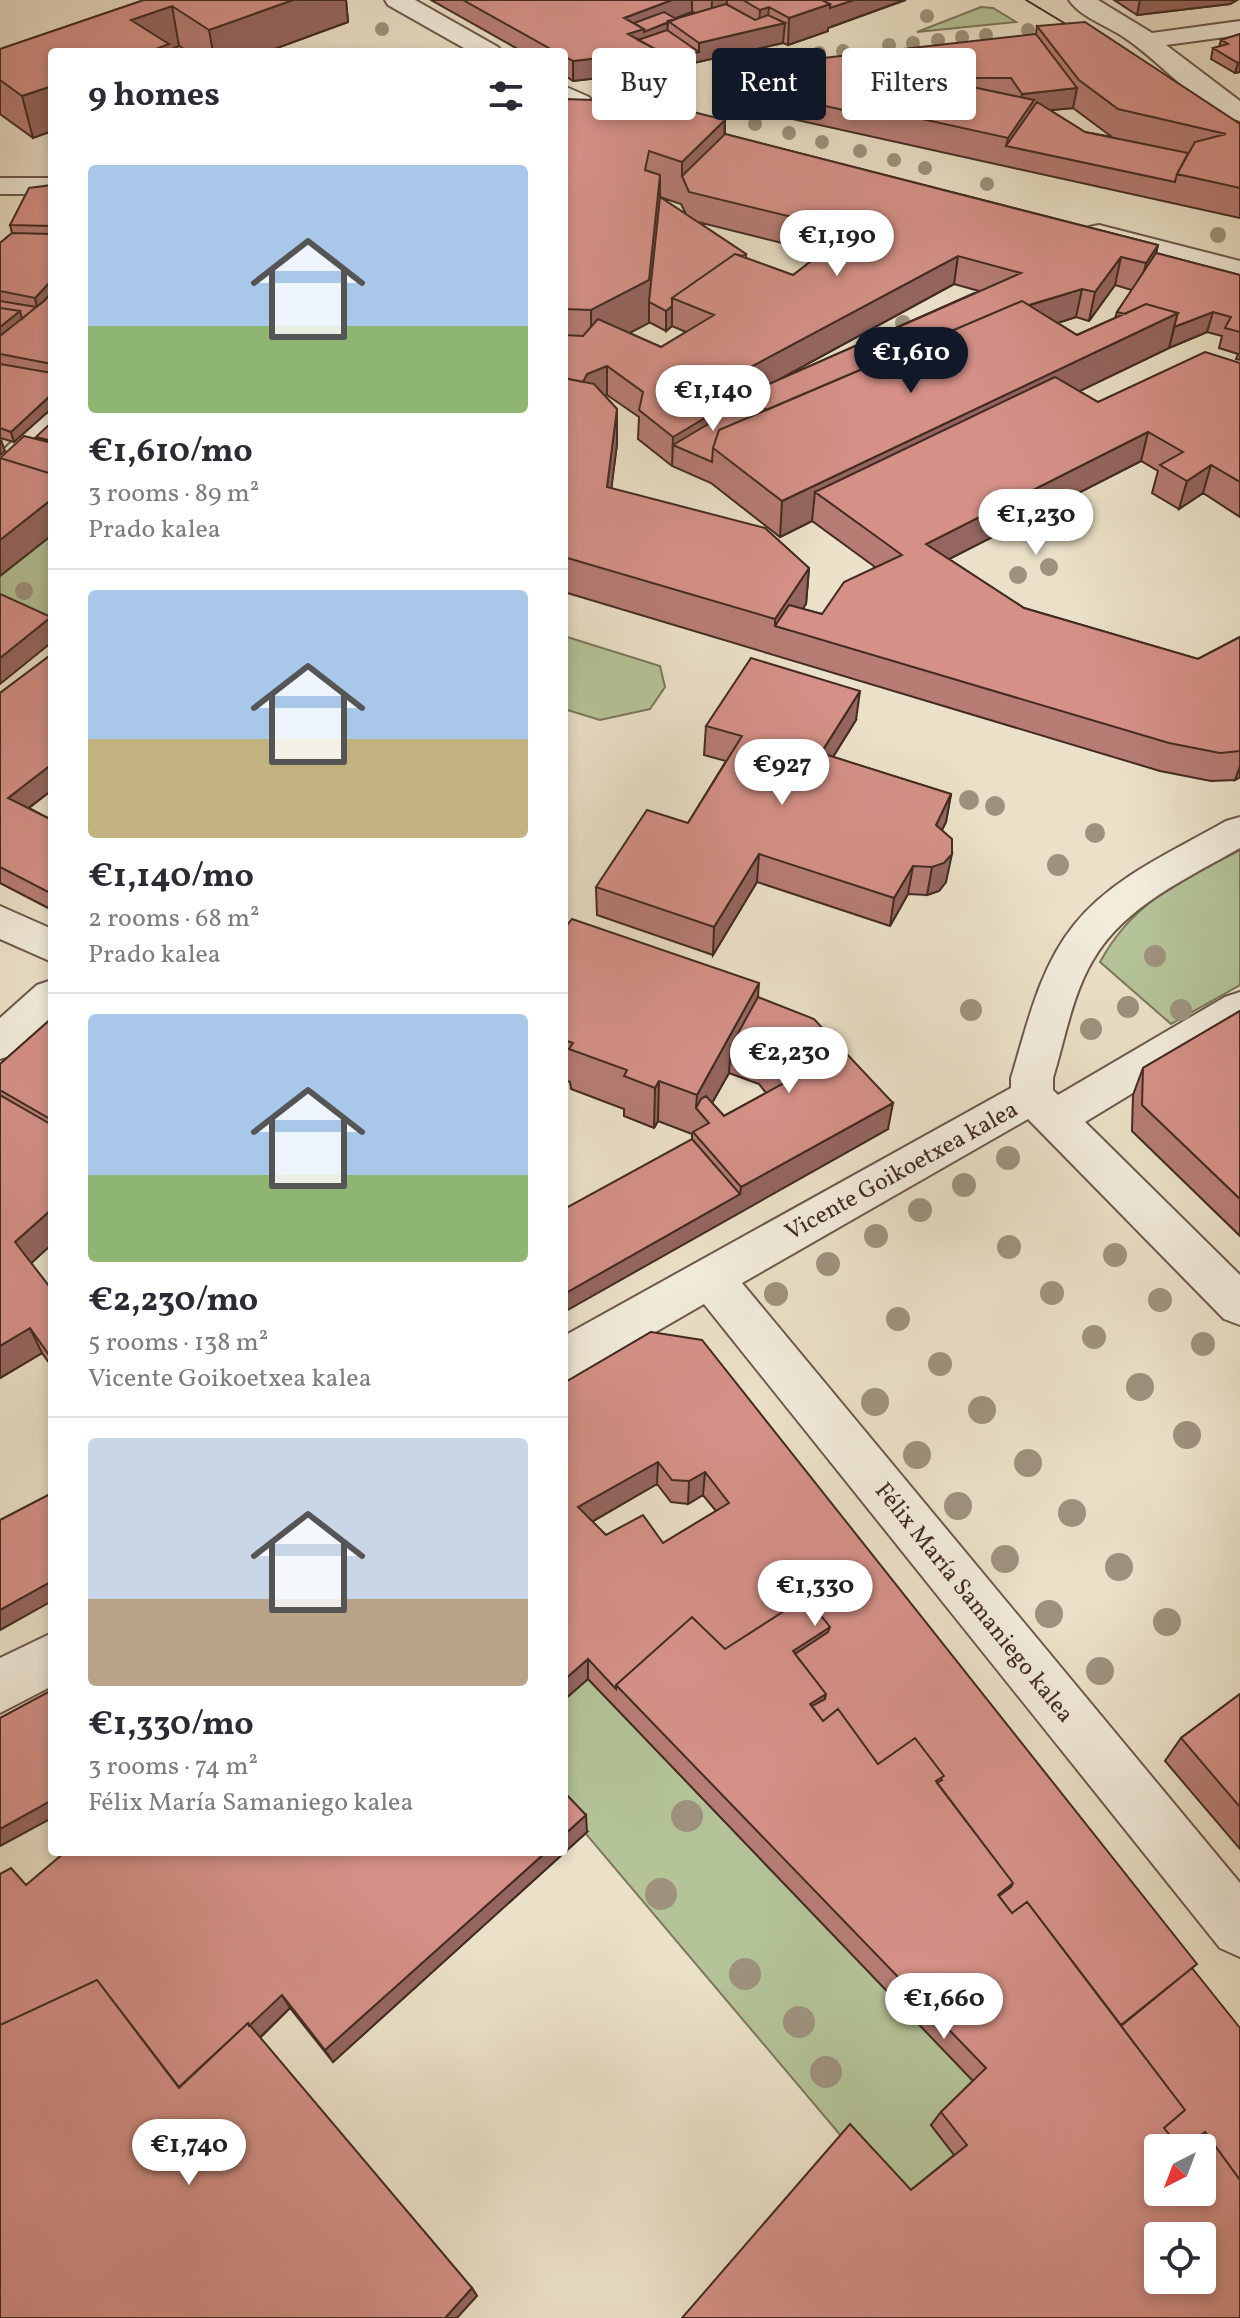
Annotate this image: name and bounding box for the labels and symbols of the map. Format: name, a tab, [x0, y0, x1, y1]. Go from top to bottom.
pin: €1,190	[772, 210, 902, 278]
pin: €1,610	[846, 327, 976, 395]
pin: €1,140	[648, 365, 778, 433]
pin: €1,230	[971, 489, 1101, 557]
pin: €927	[735, 739, 829, 807]
pin: €2,230	[724, 1027, 854, 1095]
street label: Vicente Goikoetxea kalea	[779, 1093, 1025, 1250]
street label: Félix María Samaniego kalea	[866, 1476, 1081, 1731]
pin: €1,330	[750, 1560, 880, 1628]
pin: €1,660	[879, 1973, 1009, 2041]
pin: €1,740	[124, 2119, 254, 2187]
north arrow	[1144, 2134, 1216, 2206]

